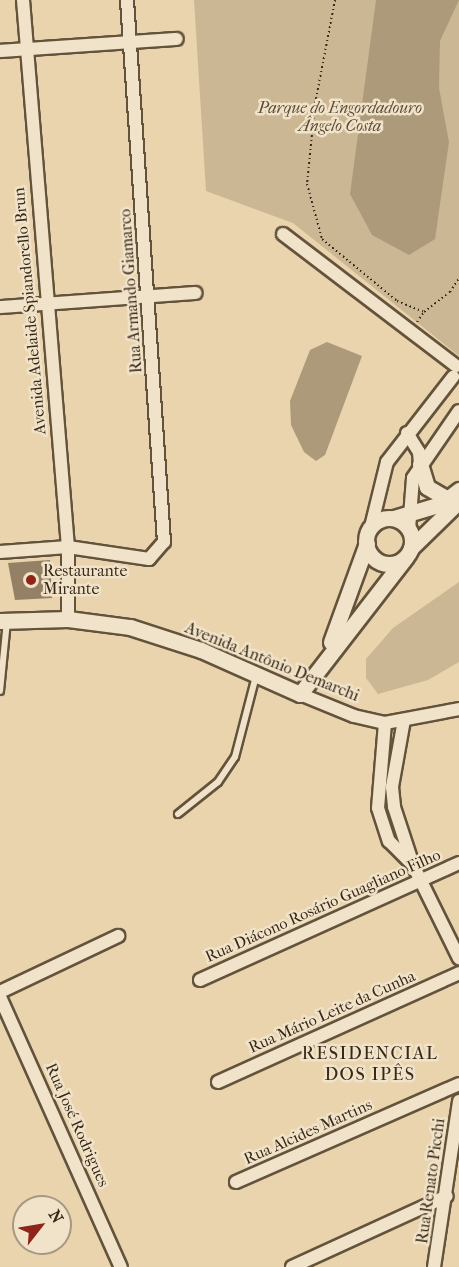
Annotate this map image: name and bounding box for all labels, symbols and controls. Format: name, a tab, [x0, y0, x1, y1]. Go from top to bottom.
park label: Parque do Engordadouro Ângelo Costa	[258, 98, 422, 136]
street label: Avenida Adelaide Spiandorello Brun	[10, 187, 50, 435]
street label: Rua Armando Giamarco	[116, 208, 146, 374]
place label: Restaurante Mirante	[43, 561, 127, 599]
marker: Restaurante Mirante	[24, 573, 38, 587]
street label: Avenida Antônio Demarchi	[182, 618, 362, 706]
street label: Rua Diácono Rosário Guagliano Filho	[202, 845, 444, 967]
street label: Rua Mário Leite da Cunha	[246, 967, 418, 1057]
district label: RESIDENCIAL DOS IPÊS	[302, 1044, 438, 1086]
street label: Rua José Rodrigues	[41, 1060, 113, 1190]
street label: Rua Alcides Martins	[241, 1095, 375, 1169]
street label: Rua Renato Picchi	[413, 1117, 449, 1245]
north arrow	[12, 1195, 72, 1255]
text: N	[45, 1206, 67, 1227]

